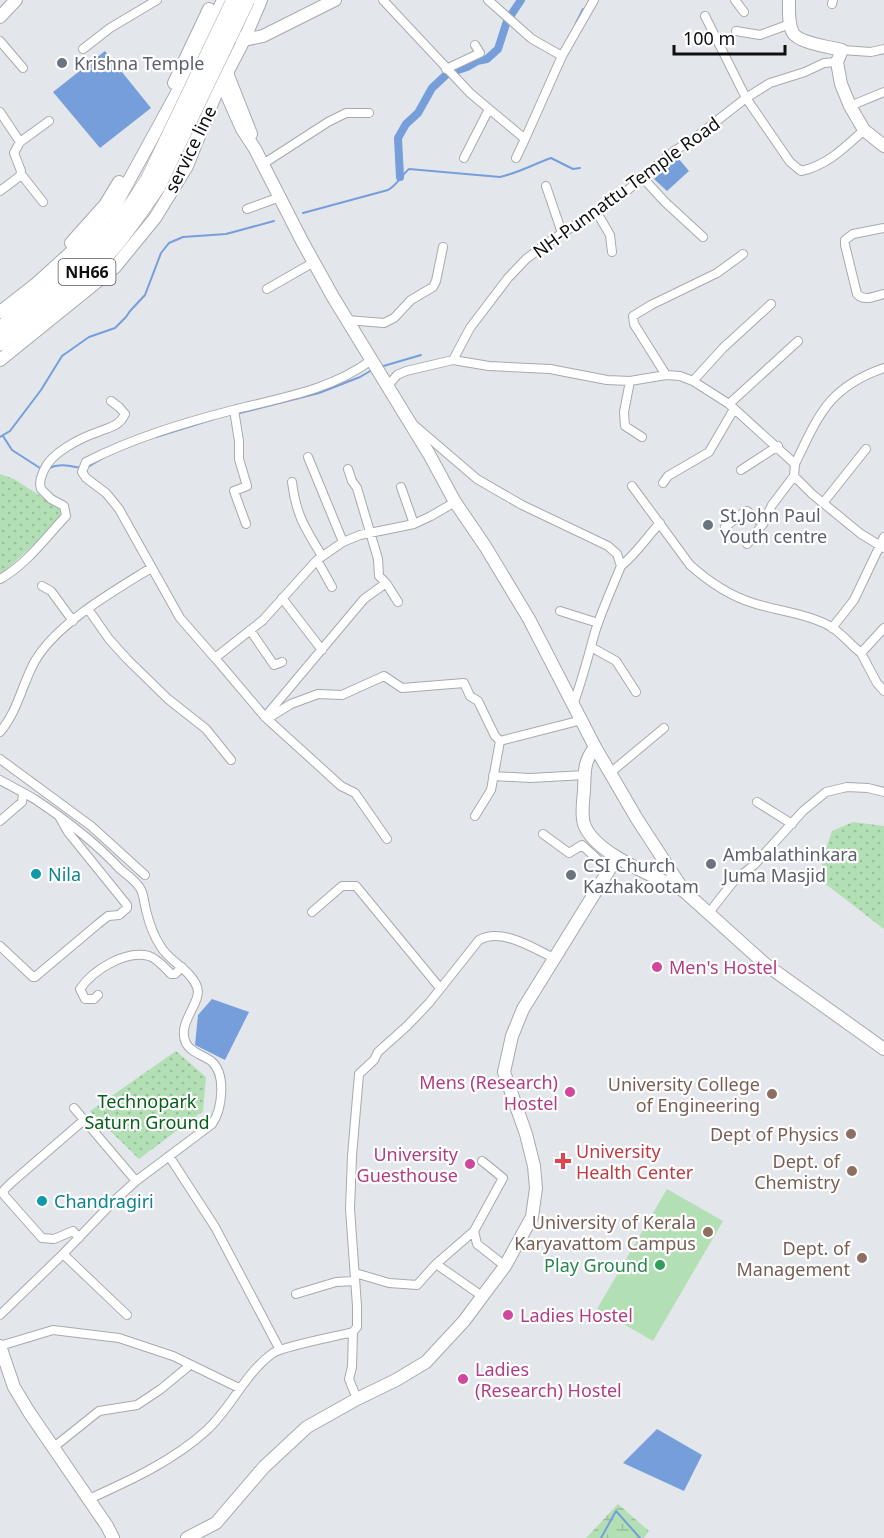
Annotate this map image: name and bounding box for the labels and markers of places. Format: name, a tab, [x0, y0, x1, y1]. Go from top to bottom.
place label: Krishna Temple	[74, 51, 204, 75]
marker: Krishna Temple	[55, 56, 69, 70]
place label: St.John Paul Youth centre	[720, 503, 827, 548]
marker: St.John Paul Youth centre	[701, 518, 715, 532]
place label: Ambalathinkara Juma Masjid	[721, 842, 858, 887]
place label: CSI Church Kazhakootam	[583, 853, 699, 898]
marker: Ambalathinkara Juma Masjid	[704, 857, 718, 871]
place label: Nila	[48, 862, 81, 886]
marker: Nila	[29, 867, 43, 881]
marker: CSI Church Kazhakootam	[564, 868, 578, 882]
place label: Men's Hostel	[669, 955, 777, 979]
marker: Men's Hostel	[650, 960, 664, 974]
place label: Mens (Research) Hostel	[419, 1070, 558, 1115]
place label: University College of Engineering	[608, 1072, 760, 1117]
marker: Mens (Research) Hostel	[563, 1085, 577, 1099]
marker: University College of Engineering	[765, 1087, 779, 1101]
place label: Dept of Physics	[710, 1122, 839, 1146]
marker: Dept of Physics	[844, 1127, 858, 1141]
place label: University Health Center	[576, 1139, 694, 1184]
place label: University Guesthouse	[357, 1142, 459, 1187]
place label: Dept. of Chemistry	[754, 1149, 841, 1194]
marker: University Health Center	[554, 1152, 572, 1170]
marker: University Guesthouse	[463, 1157, 477, 1171]
marker: Dept. of Chemistry	[845, 1164, 859, 1178]
place label: Chandragiri	[54, 1189, 154, 1213]
marker: Chandragiri	[35, 1194, 49, 1208]
place label: University of Kerala Karyavattom Campus	[514, 1210, 696, 1255]
marker: University of Kerala Karyavattom Campus	[701, 1225, 715, 1239]
place label: Dept. of Management	[737, 1236, 851, 1281]
marker: Dept. of Management	[855, 1251, 869, 1265]
place label: Play Ground	[544, 1253, 648, 1277]
marker: Play Ground	[653, 1258, 667, 1272]
place label: Ladies Hostel	[520, 1303, 633, 1327]
marker: Ladies Hostel	[501, 1308, 515, 1322]
place label: Ladies (Research) Hostel	[475, 1357, 622, 1402]
marker: Ladies (Research) Hostel	[456, 1372, 470, 1386]

